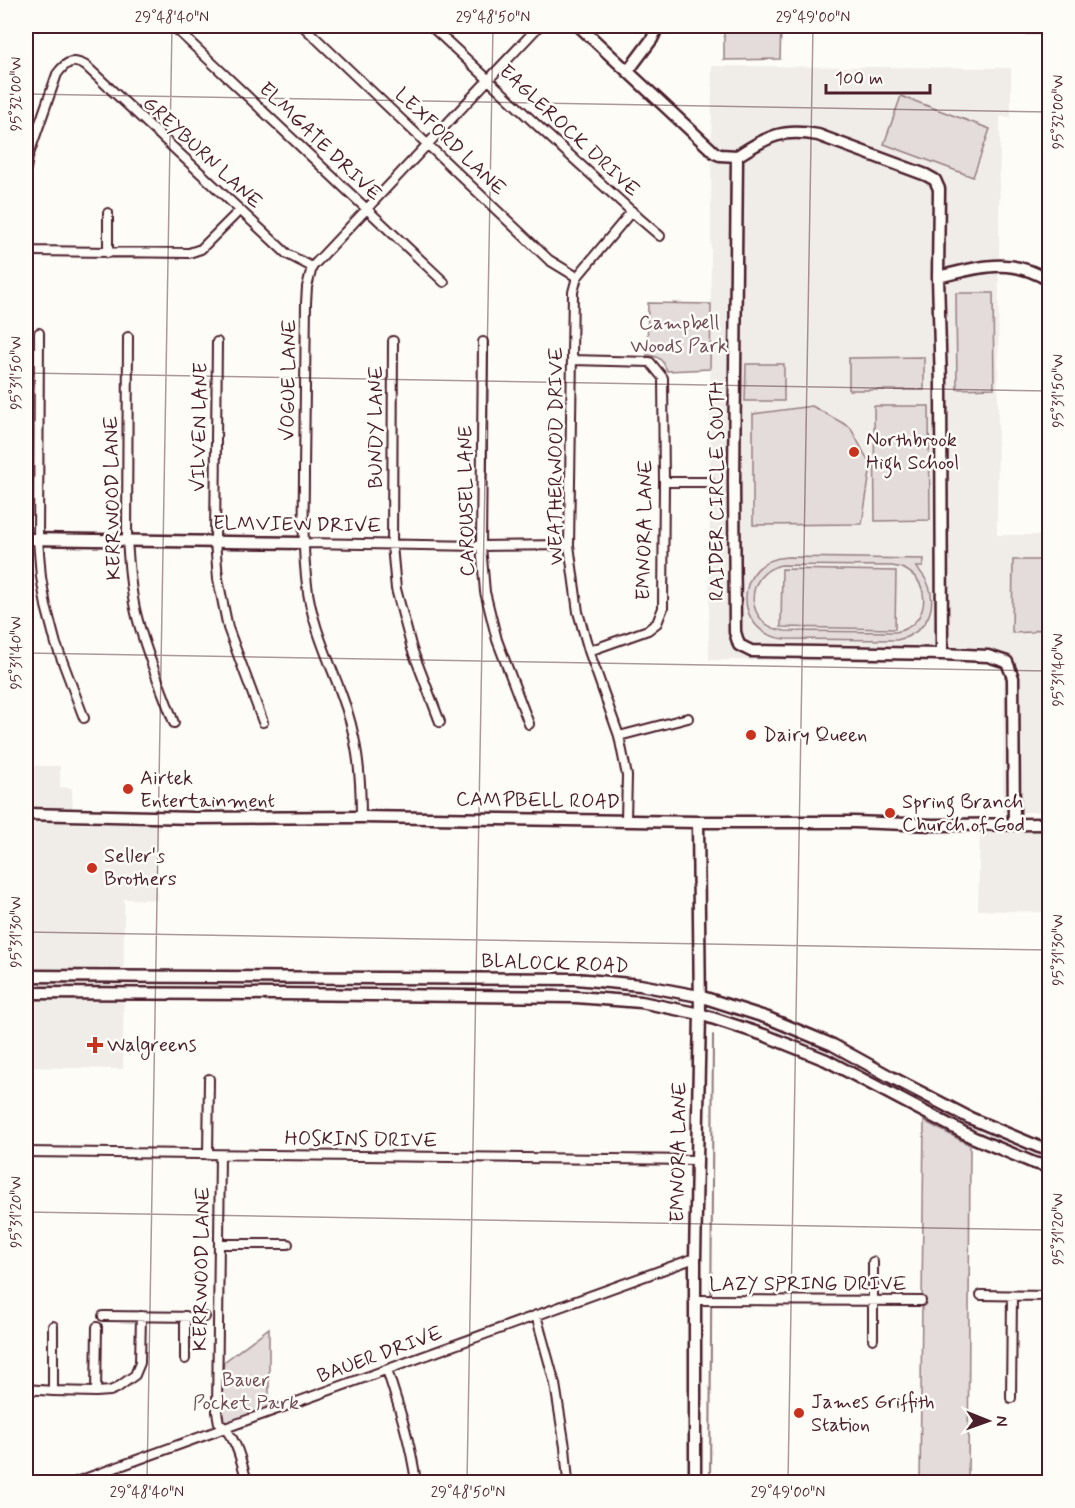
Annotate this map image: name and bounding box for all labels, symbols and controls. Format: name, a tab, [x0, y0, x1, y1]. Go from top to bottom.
text: 29°48'40"N	[135, 8, 209, 28]
text: 29°48'50"N	[456, 8, 530, 28]
text: 29°49'00"N	[776, 8, 850, 28]
text: 95°32'00"W	[7, 57, 27, 131]
scale bar	[826, 57, 930, 95]
street label: EAGLEROCK DRIVE	[493, 59, 645, 203]
text: 100 m	[835, 67, 883, 91]
text: 95°32'00"W	[1049, 75, 1069, 149]
street label: ELMGATE DRIVE	[253, 76, 387, 208]
street label: LEXFORD LANE	[388, 82, 512, 202]
street label: GREYBURN LANE	[136, 90, 268, 216]
park label: Campbell Woods Park	[630, 310, 728, 360]
street label: VOGUE LANE	[274, 319, 304, 441]
text: 95°31'50"W	[7, 336, 27, 410]
street label: WEATHERWOOD DRIVE	[543, 347, 570, 565]
text: 95°31'50"W	[1049, 354, 1069, 428]
street label: VILVEN LANE	[185, 362, 215, 492]
street label: BUNDY LANE	[363, 366, 390, 488]
street label: RAIDER CIRCLE SOUTH	[704, 381, 731, 601]
street label: KERRWOOD LANE	[98, 415, 128, 581]
street label: CAROUSEL LANE	[452, 425, 482, 577]
place label: Northbrook High School	[866, 427, 959, 479]
marker: Northbrook High School	[847, 445, 861, 459]
street label: EMNORA LANE	[630, 459, 660, 601]
street label: ELMVIEW DRIVE	[213, 510, 381, 540]
text: 95°31'40"W	[7, 616, 27, 690]
text: 95°31'40"W	[1049, 633, 1069, 707]
place label: Dairy Queen	[763, 722, 867, 749]
marker: Dairy Queen	[744, 728, 758, 742]
place label: Airtek Entertainment	[140, 765, 275, 815]
marker: Airtek Entertainment	[121, 782, 135, 796]
street label: CAMPBELL ROAD	[456, 786, 620, 816]
place label: Spring Branch Church of God	[902, 789, 1025, 839]
marker: Spring Branch Church of God	[883, 806, 897, 820]
place label: Seller's Brothers	[104, 843, 177, 893]
marker: Seller's Brothers	[85, 861, 99, 875]
text: 95°31'30"W	[7, 896, 27, 968]
text: 95°31'30"W	[1049, 914, 1069, 986]
street label: BLALOCK ROAD	[481, 948, 629, 980]
place label: Walgreens	[107, 1032, 197, 1060]
marker: Walgreens	[88, 1038, 102, 1052]
street label: EMNORA LANE	[664, 1081, 694, 1223]
street label: HOSKINS DRIVE	[284, 1125, 438, 1155]
text: 95°31'20"W	[7, 1176, 27, 1248]
street label: KERRWOOD LANE	[187, 1186, 217, 1352]
text: 95°31'20"W	[1049, 1193, 1069, 1265]
street label: LAZY SPRING DRIVE	[709, 1271, 907, 1298]
street label: BAUER DRIVE	[314, 1320, 446, 1390]
park label: Bauer Pocket Park	[193, 1367, 299, 1417]
place label: James Griffith Station	[811, 1389, 935, 1439]
north arrow	[958, 1391, 1018, 1451]
marker: James Griffith Station	[792, 1406, 806, 1420]
text: N	[991, 1416, 1012, 1427]
text: 29°48'40"N	[110, 1483, 184, 1503]
text: 29°48'50"N	[431, 1483, 505, 1503]
text: 29°49'00"N	[751, 1483, 825, 1503]

